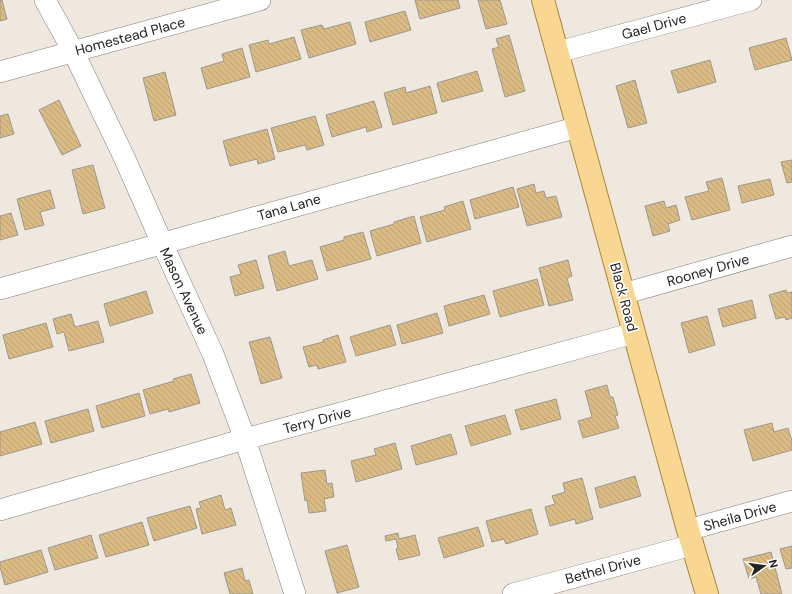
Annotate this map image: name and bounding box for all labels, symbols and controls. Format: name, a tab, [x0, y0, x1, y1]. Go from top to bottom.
street label: Gael Drive	[620, 9, 688, 43]
street label: Homestead Place	[73, 13, 187, 59]
street label: Tana Lane	[255, 189, 323, 225]
street label: Mason Avenue	[156, 245, 212, 337]
street label: Rooney Drive	[665, 250, 751, 290]
street label: Black Road	[606, 261, 642, 333]
street label: Terry Drive	[281, 402, 353, 438]
street label: Sheila Drive	[701, 497, 779, 535]
north arrow	[744, 546, 784, 586]
street label: Bethel Drive	[563, 550, 643, 588]
text: N	[766, 558, 781, 569]

